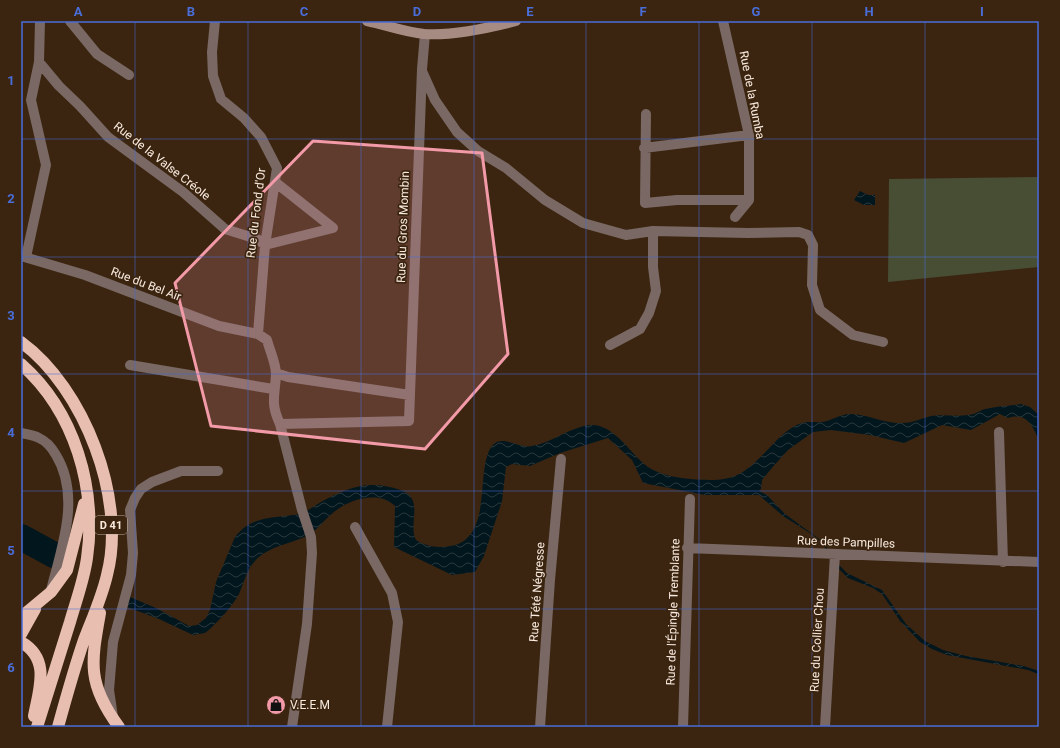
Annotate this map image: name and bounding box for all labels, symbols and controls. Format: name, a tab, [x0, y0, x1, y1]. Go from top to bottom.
text: A	[74, 4, 83, 19]
text: B	[187, 4, 195, 19]
text: C	[300, 4, 309, 19]
text: D	[413, 4, 421, 19]
text: E	[526, 4, 534, 19]
text: F	[639, 4, 647, 19]
text: G	[752, 4, 761, 19]
text: H	[864, 4, 874, 19]
text: I	[980, 4, 984, 19]
street label: Rue de la Rumba	[737, 50, 767, 140]
text: 1	[7, 73, 15, 88]
street label: Rue de la Valse Créole	[111, 119, 213, 203]
street label: Rue du Fond d'Or	[244, 167, 268, 259]
street label: Rue du Gros Mombin	[394, 171, 412, 283]
text: 2	[7, 191, 15, 206]
street label: Rue du Bel Air	[109, 264, 183, 304]
text: 3	[7, 308, 15, 323]
text: 4	[7, 425, 15, 440]
road number: D 41	[95, 516, 127, 534]
street label: Rue des Pampilles	[797, 533, 895, 551]
street label: Rue de l'Épingle Tremblante	[662, 538, 683, 686]
street label: Rue Tété Négresse	[527, 542, 547, 642]
text: 5	[7, 543, 15, 558]
street label: Rue du Collier Chou	[807, 588, 827, 692]
text: 6	[7, 660, 15, 675]
shop icon: V.E.E.M	[265, 694, 287, 716]
place label: V.E.E.M	[290, 698, 330, 712]

